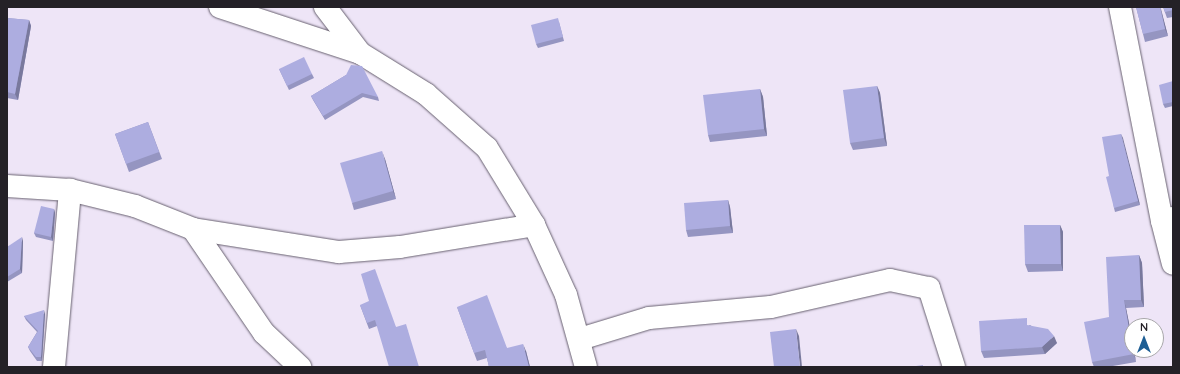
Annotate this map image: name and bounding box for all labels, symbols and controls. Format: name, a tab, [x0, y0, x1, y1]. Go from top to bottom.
north arrow	[1124, 318, 1164, 358]
text: N	[1140, 320, 1148, 334]

